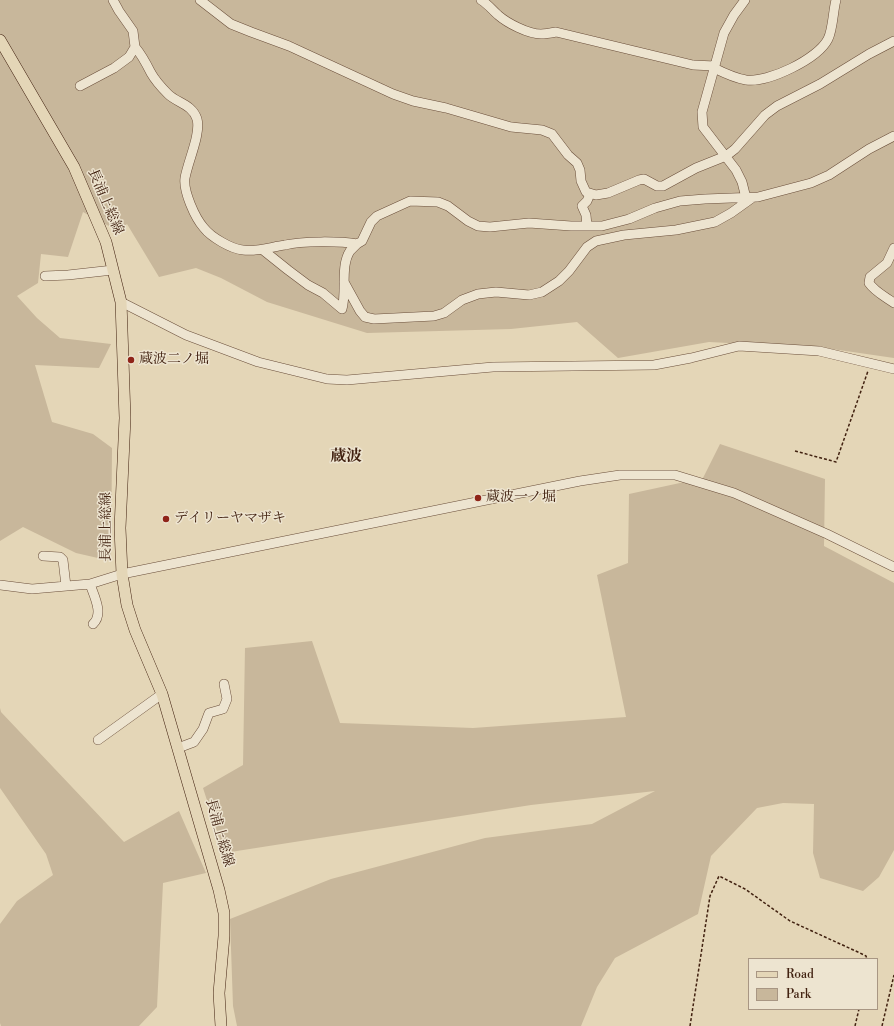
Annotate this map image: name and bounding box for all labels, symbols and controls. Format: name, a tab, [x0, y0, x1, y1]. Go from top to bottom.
street label: 長浦上総線	[84, 167, 126, 237]
place label: 蔵波二ノ堀	[139, 352, 209, 368]
marker: 蔵波二ノ堀	[126, 355, 136, 365]
district label: 蔵波	[330, 447, 362, 467]
place label: 蔵波一ノ堀	[486, 490, 556, 506]
street label: 長浦上総線	[99, 492, 115, 562]
marker: 蔵波一ノ堀	[473, 493, 483, 503]
place label: デイリーヤマザキ	[174, 511, 286, 527]
marker: デイリーヤマザキ	[161, 514, 171, 524]
street label: 長浦上総線	[201, 797, 237, 869]
legend	[748, 958, 878, 1010]
text: Road	[786, 967, 814, 982]
text: Park	[786, 987, 811, 1002]

